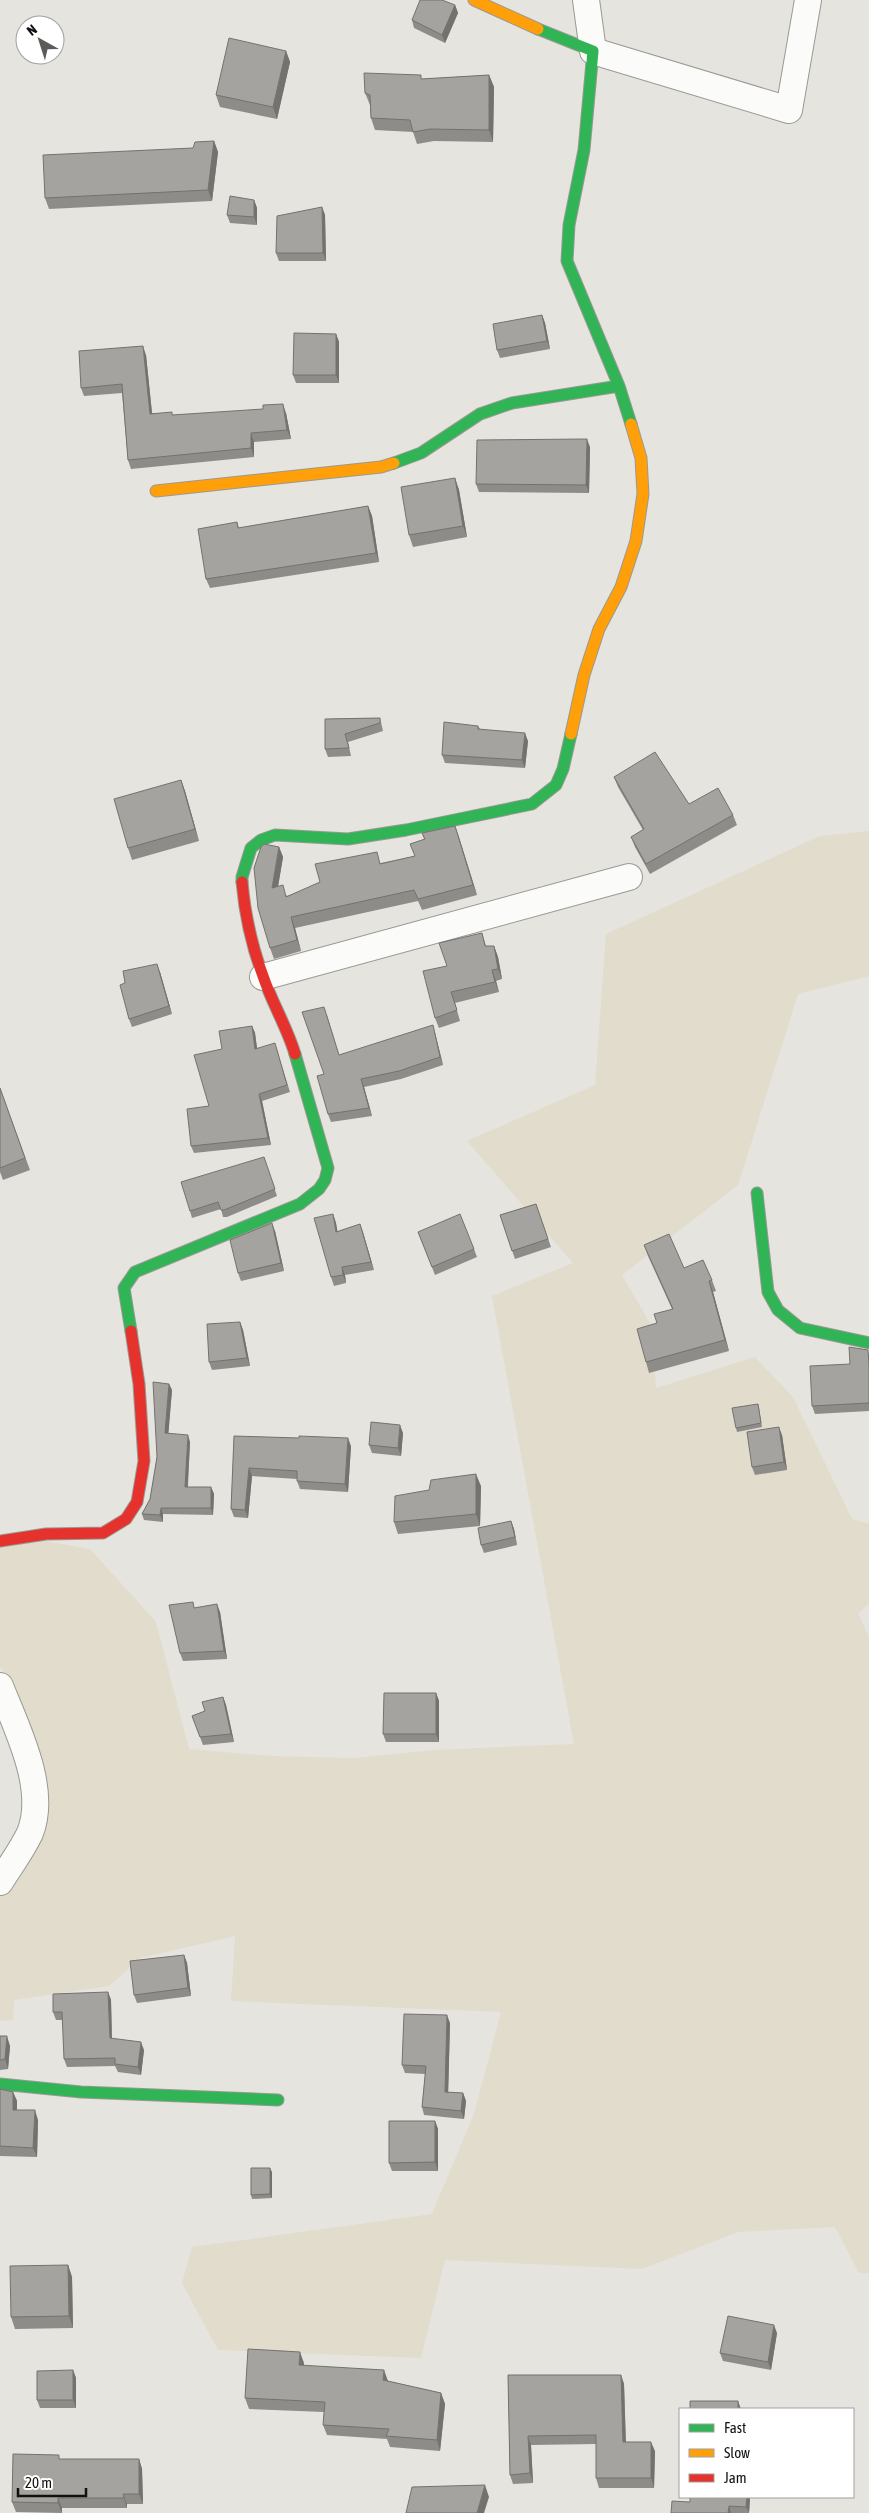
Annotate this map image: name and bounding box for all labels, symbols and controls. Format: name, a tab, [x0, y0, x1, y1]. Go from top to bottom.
north arrow	[15, 15, 65, 65]
text: N	[24, 21, 40, 39]
legend	[679, 2408, 854, 2498]
text: Fast	[724, 2419, 746, 2436]
text: Slow	[724, 2444, 750, 2461]
scale bar	[18, 2466, 85, 2498]
text: Jam	[724, 2469, 747, 2486]
text: 20 m	[25, 2474, 52, 2491]

